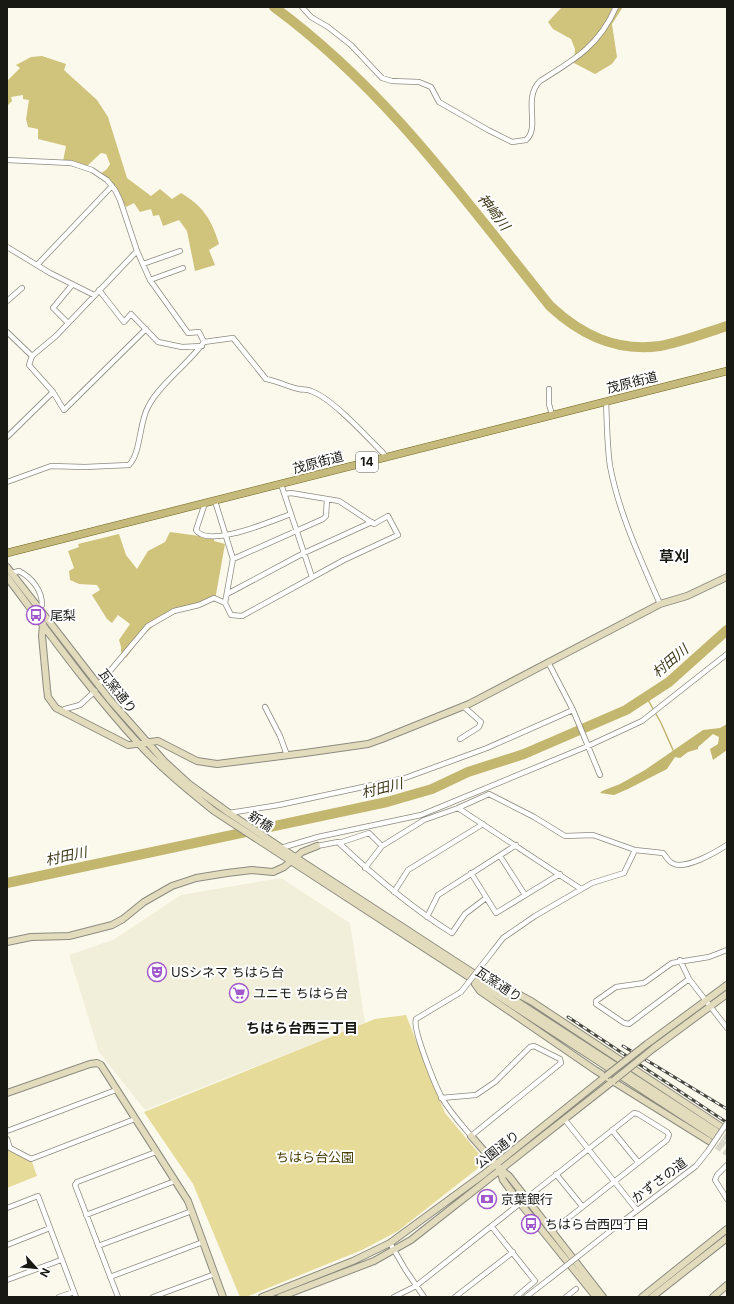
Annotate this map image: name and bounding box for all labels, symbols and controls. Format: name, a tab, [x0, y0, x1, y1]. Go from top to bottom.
water label: 神崎川	[475, 190, 515, 235]
street label: 茂原街道	[605, 368, 659, 396]
street label: 茂原街道	[291, 448, 345, 476]
road number: 14	[356, 452, 378, 472]
district label: 草刈	[659, 547, 689, 566]
bus stop icon: 尾梨	[25, 604, 47, 626]
place label: 尾梨	[50, 607, 76, 623]
water label: 村田川	[648, 639, 693, 681]
street label: 瓦窯通り	[96, 666, 140, 716]
water label: 村田川	[359, 774, 406, 801]
street label: 新橋	[246, 807, 276, 835]
water label: 村田川	[44, 842, 90, 868]
theatre icon: USシネマ ちはら台	[146, 961, 168, 983]
street label: 瓦窯通り	[473, 963, 525, 1005]
place label: USシネマ ちはら台	[171, 964, 284, 980]
supermarket icon: ユニモ ちはら台	[228, 982, 250, 1004]
place label: ユニモ ちはら台	[253, 985, 348, 1001]
district label: ちはら台西三丁目	[246, 1019, 358, 1036]
street label: 公園通り	[472, 1127, 522, 1171]
park label: ちはら台公園	[276, 1149, 354, 1165]
street label: かずさの道	[628, 1154, 690, 1206]
bank icon: 京葉銀行	[476, 1188, 498, 1210]
place label: 京葉銀行	[501, 1191, 553, 1207]
bus stop icon: ちはら台西四丁目	[520, 1213, 542, 1235]
place label: ちはら台西四丁目	[545, 1216, 649, 1232]
north arrow	[16, 1248, 56, 1288]
text: N	[37, 1266, 53, 1279]

